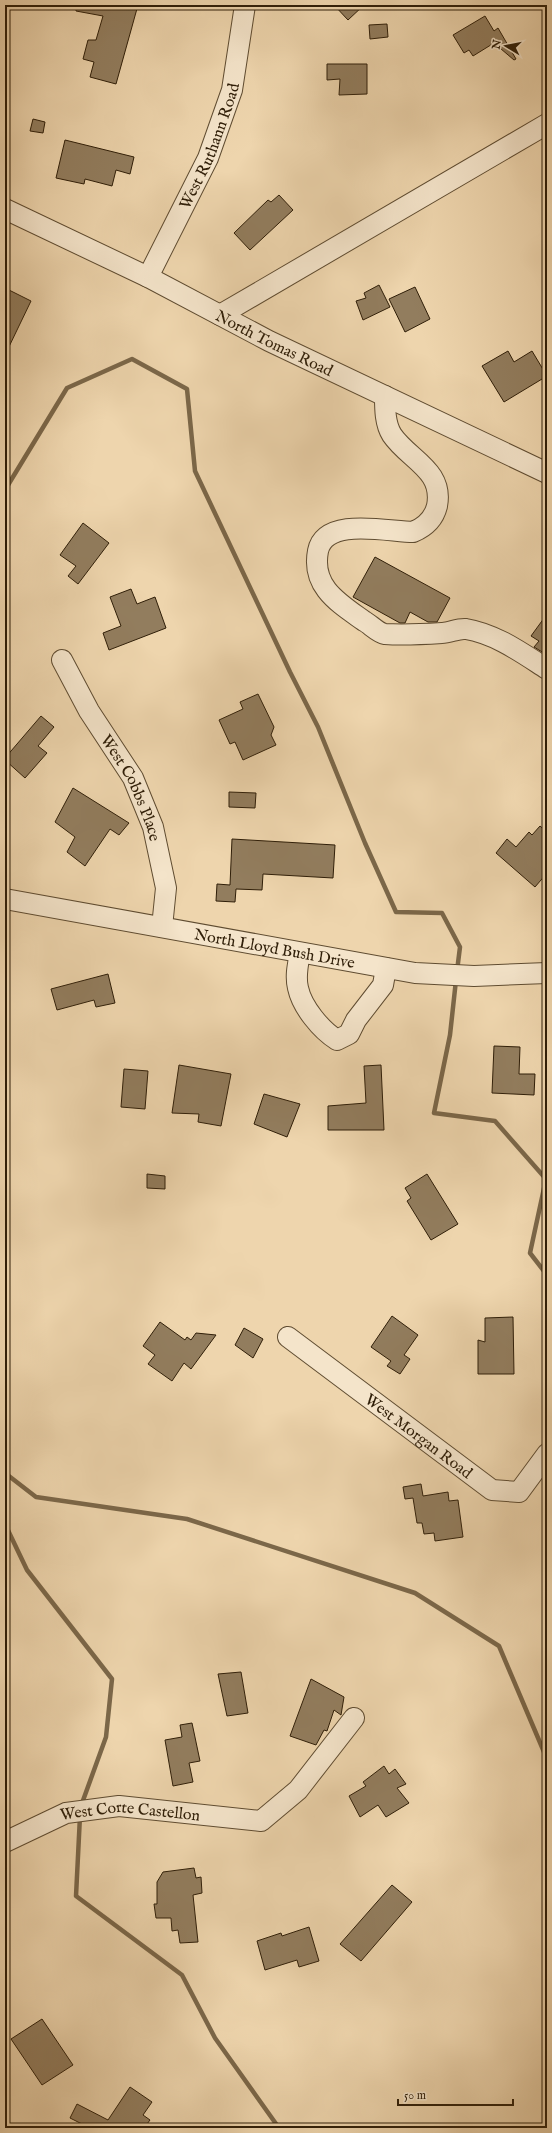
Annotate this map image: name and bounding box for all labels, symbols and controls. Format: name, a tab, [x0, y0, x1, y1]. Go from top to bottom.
north arrow	[486, 26, 526, 66]
text: N	[489, 38, 505, 51]
street label: West Ruthann Road	[176, 82, 245, 213]
street label: North Tomas Road	[212, 307, 336, 382]
street label: West Cobbs Place	[95, 731, 164, 843]
street label: North Lloyd Bush Drive	[192, 925, 356, 974]
street label: West Morgan Road	[360, 1390, 476, 1484]
street label: West Corte Castellon	[59, 1798, 202, 1827]
scale bar	[398, 2081, 513, 2107]
text: 50 m	[404, 2088, 426, 2103]

